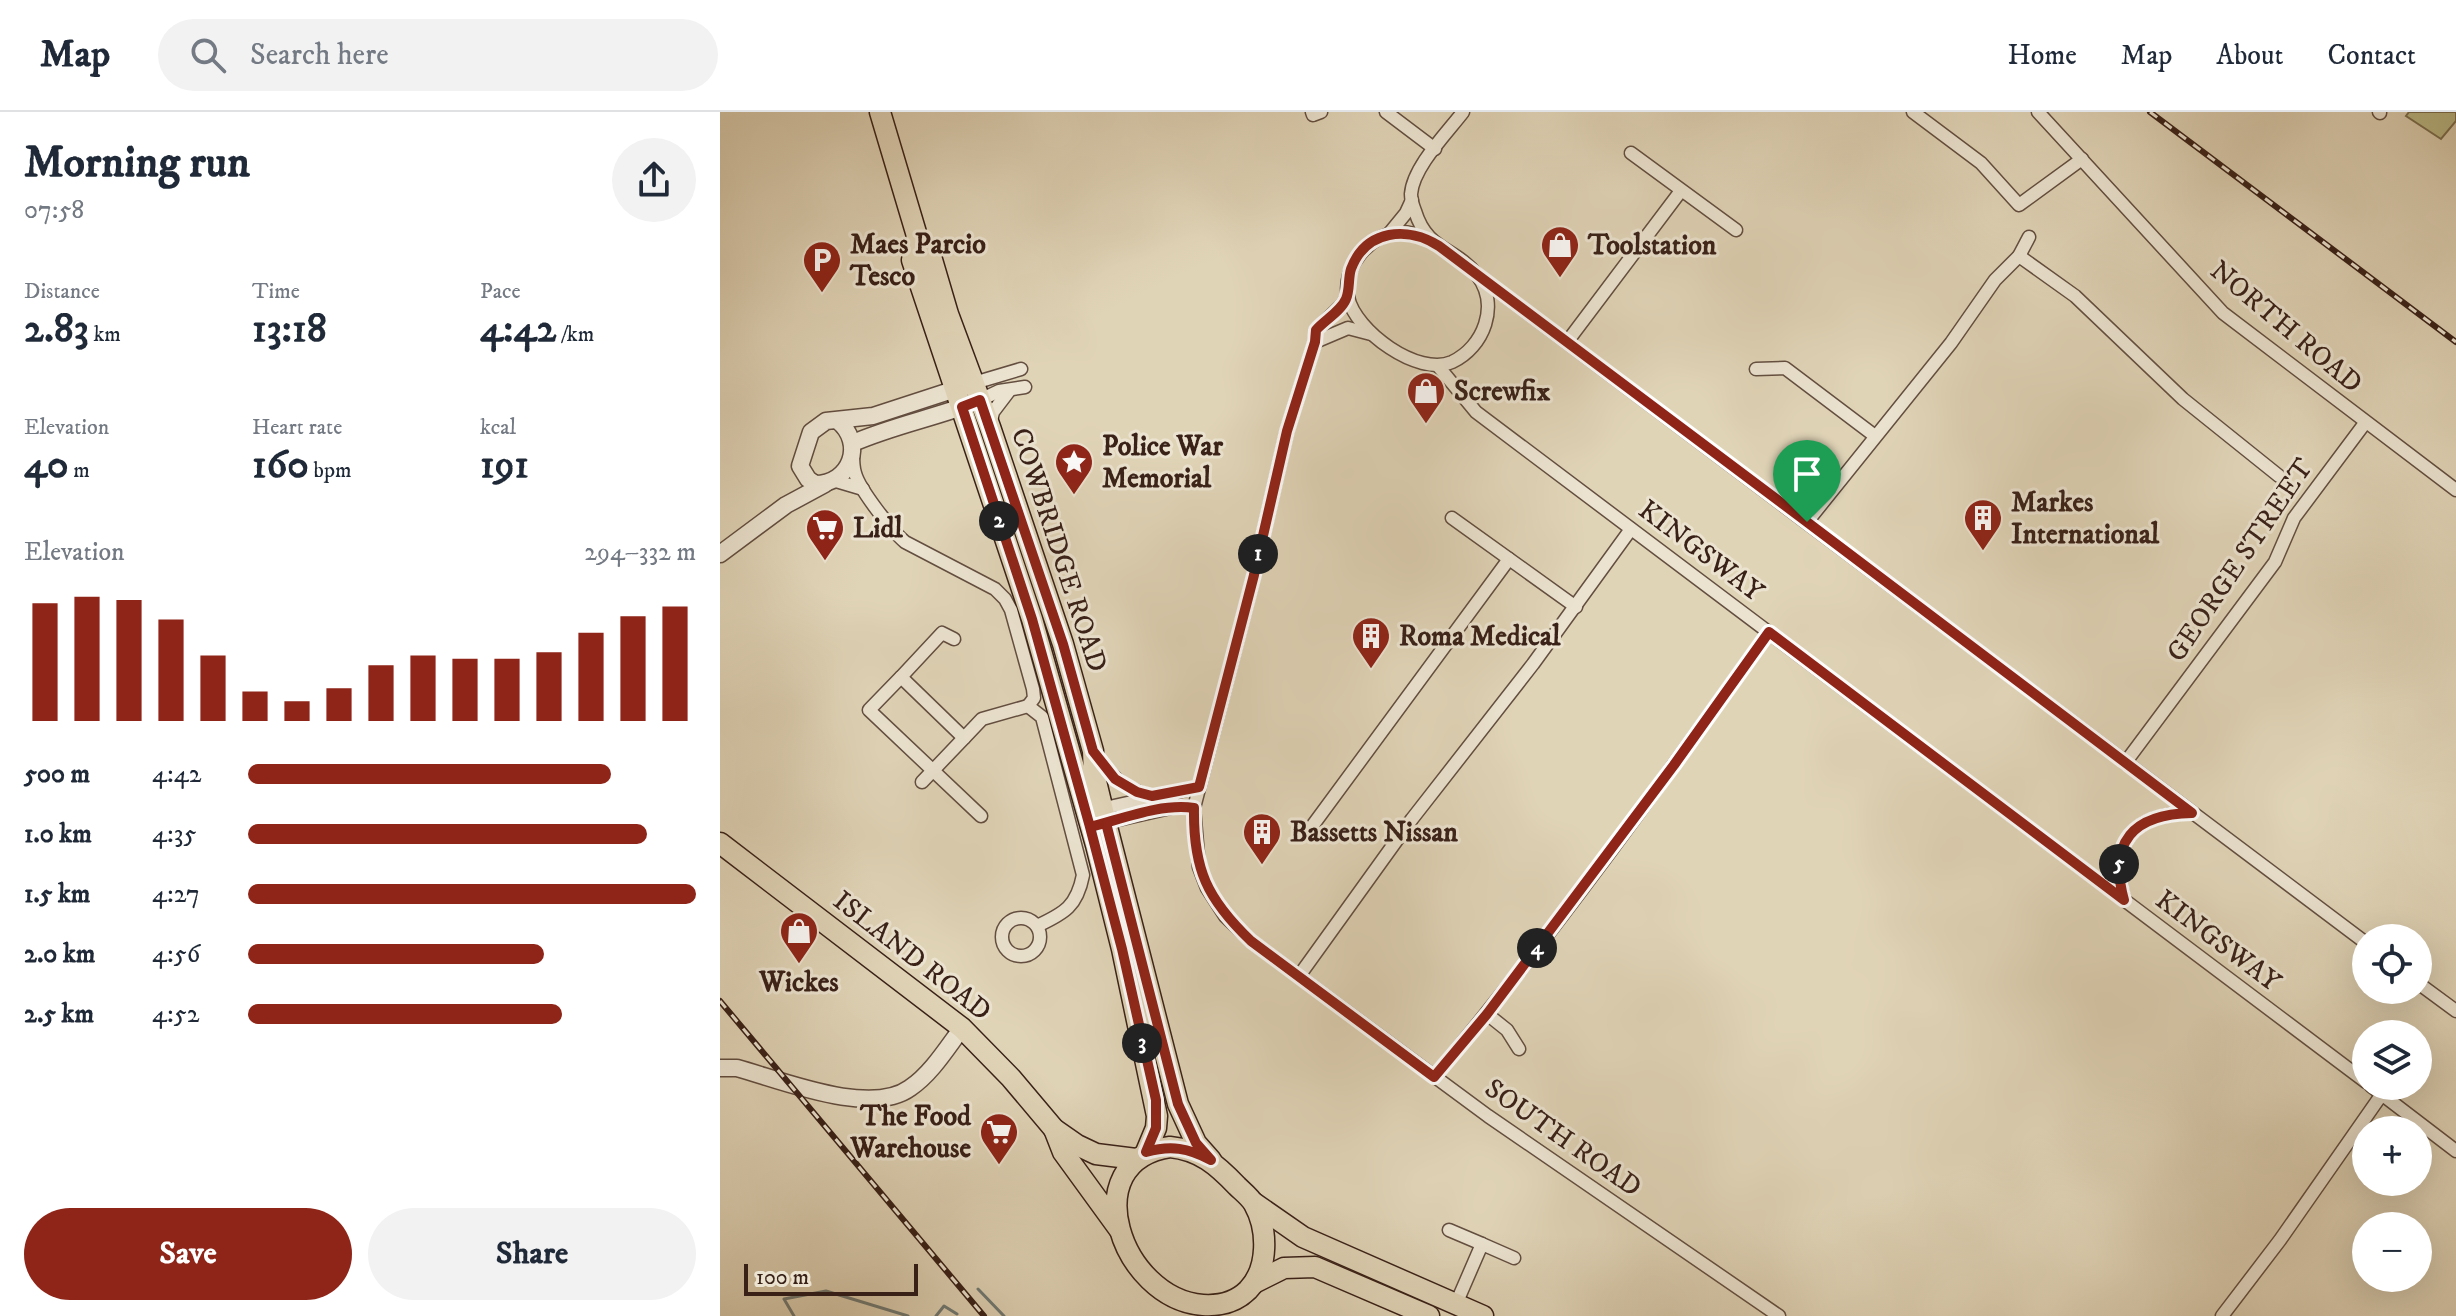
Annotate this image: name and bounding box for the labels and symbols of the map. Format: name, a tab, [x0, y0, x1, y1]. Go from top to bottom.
shop icon: Toolstation	[1539, 224, 1581, 279]
place label: Maes Parcio Tesco	[849, 227, 986, 294]
place label: Toolstation	[1587, 228, 1717, 263]
parking icon: Maes Parcio Tesco	[801, 239, 843, 294]
street label: NORTH ROAD	[2203, 253, 2369, 401]
shop icon: Screwfix	[1405, 370, 1447, 425]
place label: Screwfix	[1454, 374, 1550, 409]
street label: COWBRIDGE ROAD	[1003, 424, 1115, 676]
place label: Police War Memorial	[1102, 429, 1223, 496]
pin	[1773, 440, 1841, 522]
place icon: Police War Memorial	[1053, 441, 1095, 496]
street label: GEORGE STREET	[2159, 451, 2321, 669]
place label: Markes International	[2011, 485, 2160, 552]
street label: KINGSWAY	[1631, 493, 1771, 610]
building icon: Markes International	[1962, 497, 2004, 552]
pin: 2	[979, 501, 1019, 541]
supermarket icon: Lidl	[804, 507, 846, 562]
place label: Lidl	[853, 511, 903, 546]
pin: 1	[1238, 534, 1278, 574]
building icon: Roma Medical	[1350, 615, 1392, 670]
place label: Roma Medical	[1399, 619, 1561, 654]
building icon: Bassetts Nissan	[1241, 811, 1283, 866]
place label: Bassetts Nissan	[1290, 815, 1458, 850]
pin: 5	[2099, 844, 2139, 884]
street label: ISLAND ROAD	[826, 883, 998, 1029]
street label: KINGSWAY	[2148, 883, 2288, 1000]
shop icon: Wickes	[778, 910, 820, 965]
pin: 4	[1517, 928, 1557, 968]
place label: Wickes	[758, 965, 839, 1000]
pin: 3	[1122, 1023, 1162, 1063]
street label: SOUTH ROAD	[1478, 1071, 1648, 1205]
place label: The Food Warehouse	[849, 1099, 972, 1166]
supermarket icon: The Food Warehouse	[978, 1111, 1020, 1166]
scale bar	[744, 1260, 918, 1296]

